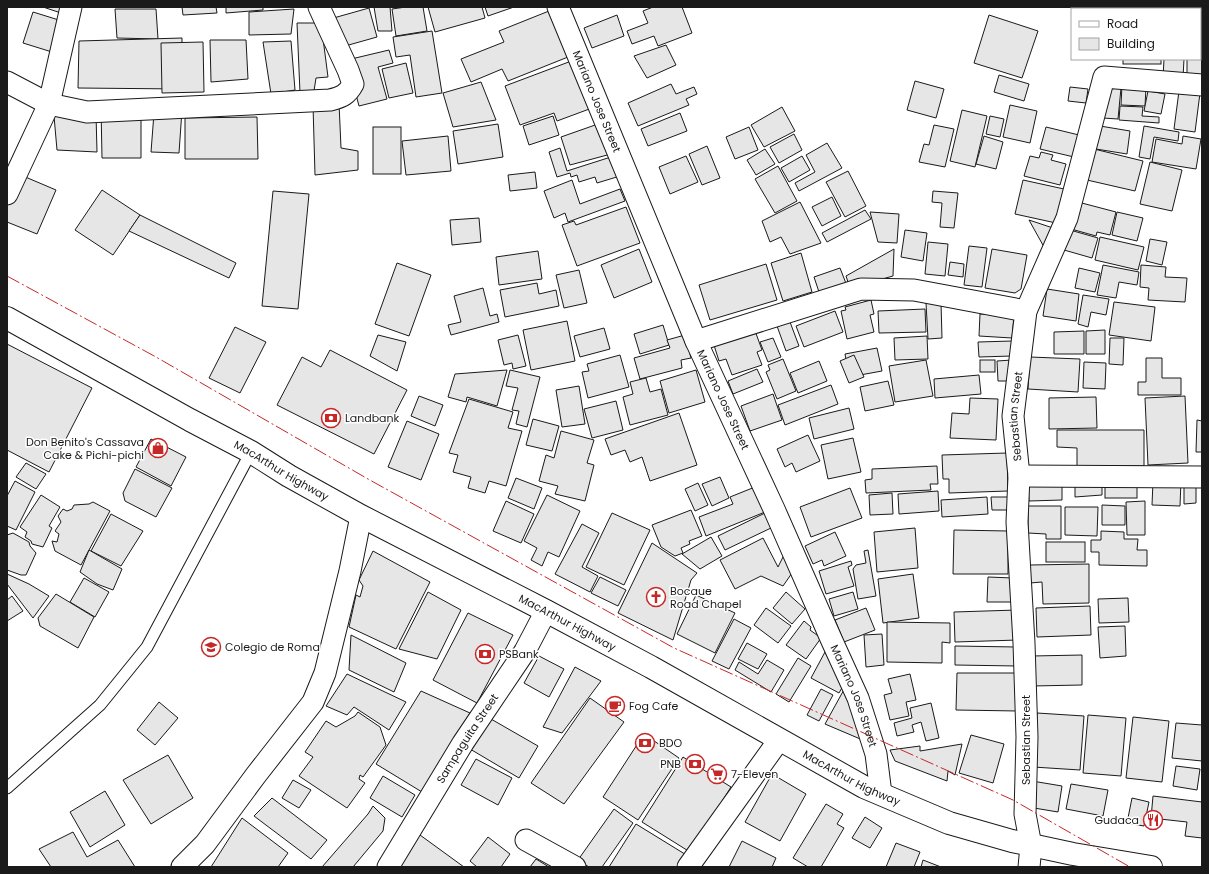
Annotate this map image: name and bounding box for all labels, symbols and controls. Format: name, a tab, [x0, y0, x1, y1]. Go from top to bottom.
legend	[1071, 8, 1201, 60]
text: Road	[1107, 15, 1138, 32]
text: Building	[1107, 35, 1155, 52]
street label: Mariano Jose Street	[569, 48, 625, 155]
street label: Mariano Jose Street	[693, 347, 753, 452]
street label: Sebastian Street	[1005, 370, 1026, 462]
bank icon: Landbank	[320, 407, 342, 429]
place label: Landbank	[345, 410, 400, 426]
place label: Don Benito's Cassava Cake & Pichi-pichi	[26, 434, 144, 463]
street label: MacArthur Highway	[231, 436, 333, 505]
shop icon: Don Benito's Cassava Cake & Pichi-pichi	[147, 437, 169, 459]
place label: Bocaue Road Chapel	[670, 583, 741, 612]
church icon: Bocaue Road Chapel	[645, 586, 667, 608]
street label: MacArthur Highway	[516, 590, 619, 655]
school or university icon: Colegio de Roma	[200, 636, 222, 658]
place label: Colegio de Roma	[225, 639, 320, 655]
street label: Mariano Jose Street	[827, 642, 881, 749]
bank icon: PSBank	[474, 643, 496, 665]
place label: PSBank	[499, 646, 539, 662]
street label: Sampaguita Street	[432, 690, 502, 786]
cafe icon: Fog Cafe	[604, 695, 626, 717]
street label: Sebastian Street	[1018, 695, 1034, 785]
place label: Fog Cafe	[629, 698, 679, 714]
bank icon: BDO	[634, 732, 656, 754]
place label: BDO	[659, 735, 683, 751]
street label: MacArthur Highway	[800, 746, 904, 810]
bank icon: PNB	[684, 753, 706, 775]
place label: PNB	[660, 756, 681, 772]
supermarket icon: 7-Eleven	[706, 763, 728, 785]
place label: 7-Eleven	[731, 766, 778, 782]
restaurant icon: Gudaca	[1142, 809, 1164, 831]
place label: Gudaca	[1094, 812, 1139, 828]

